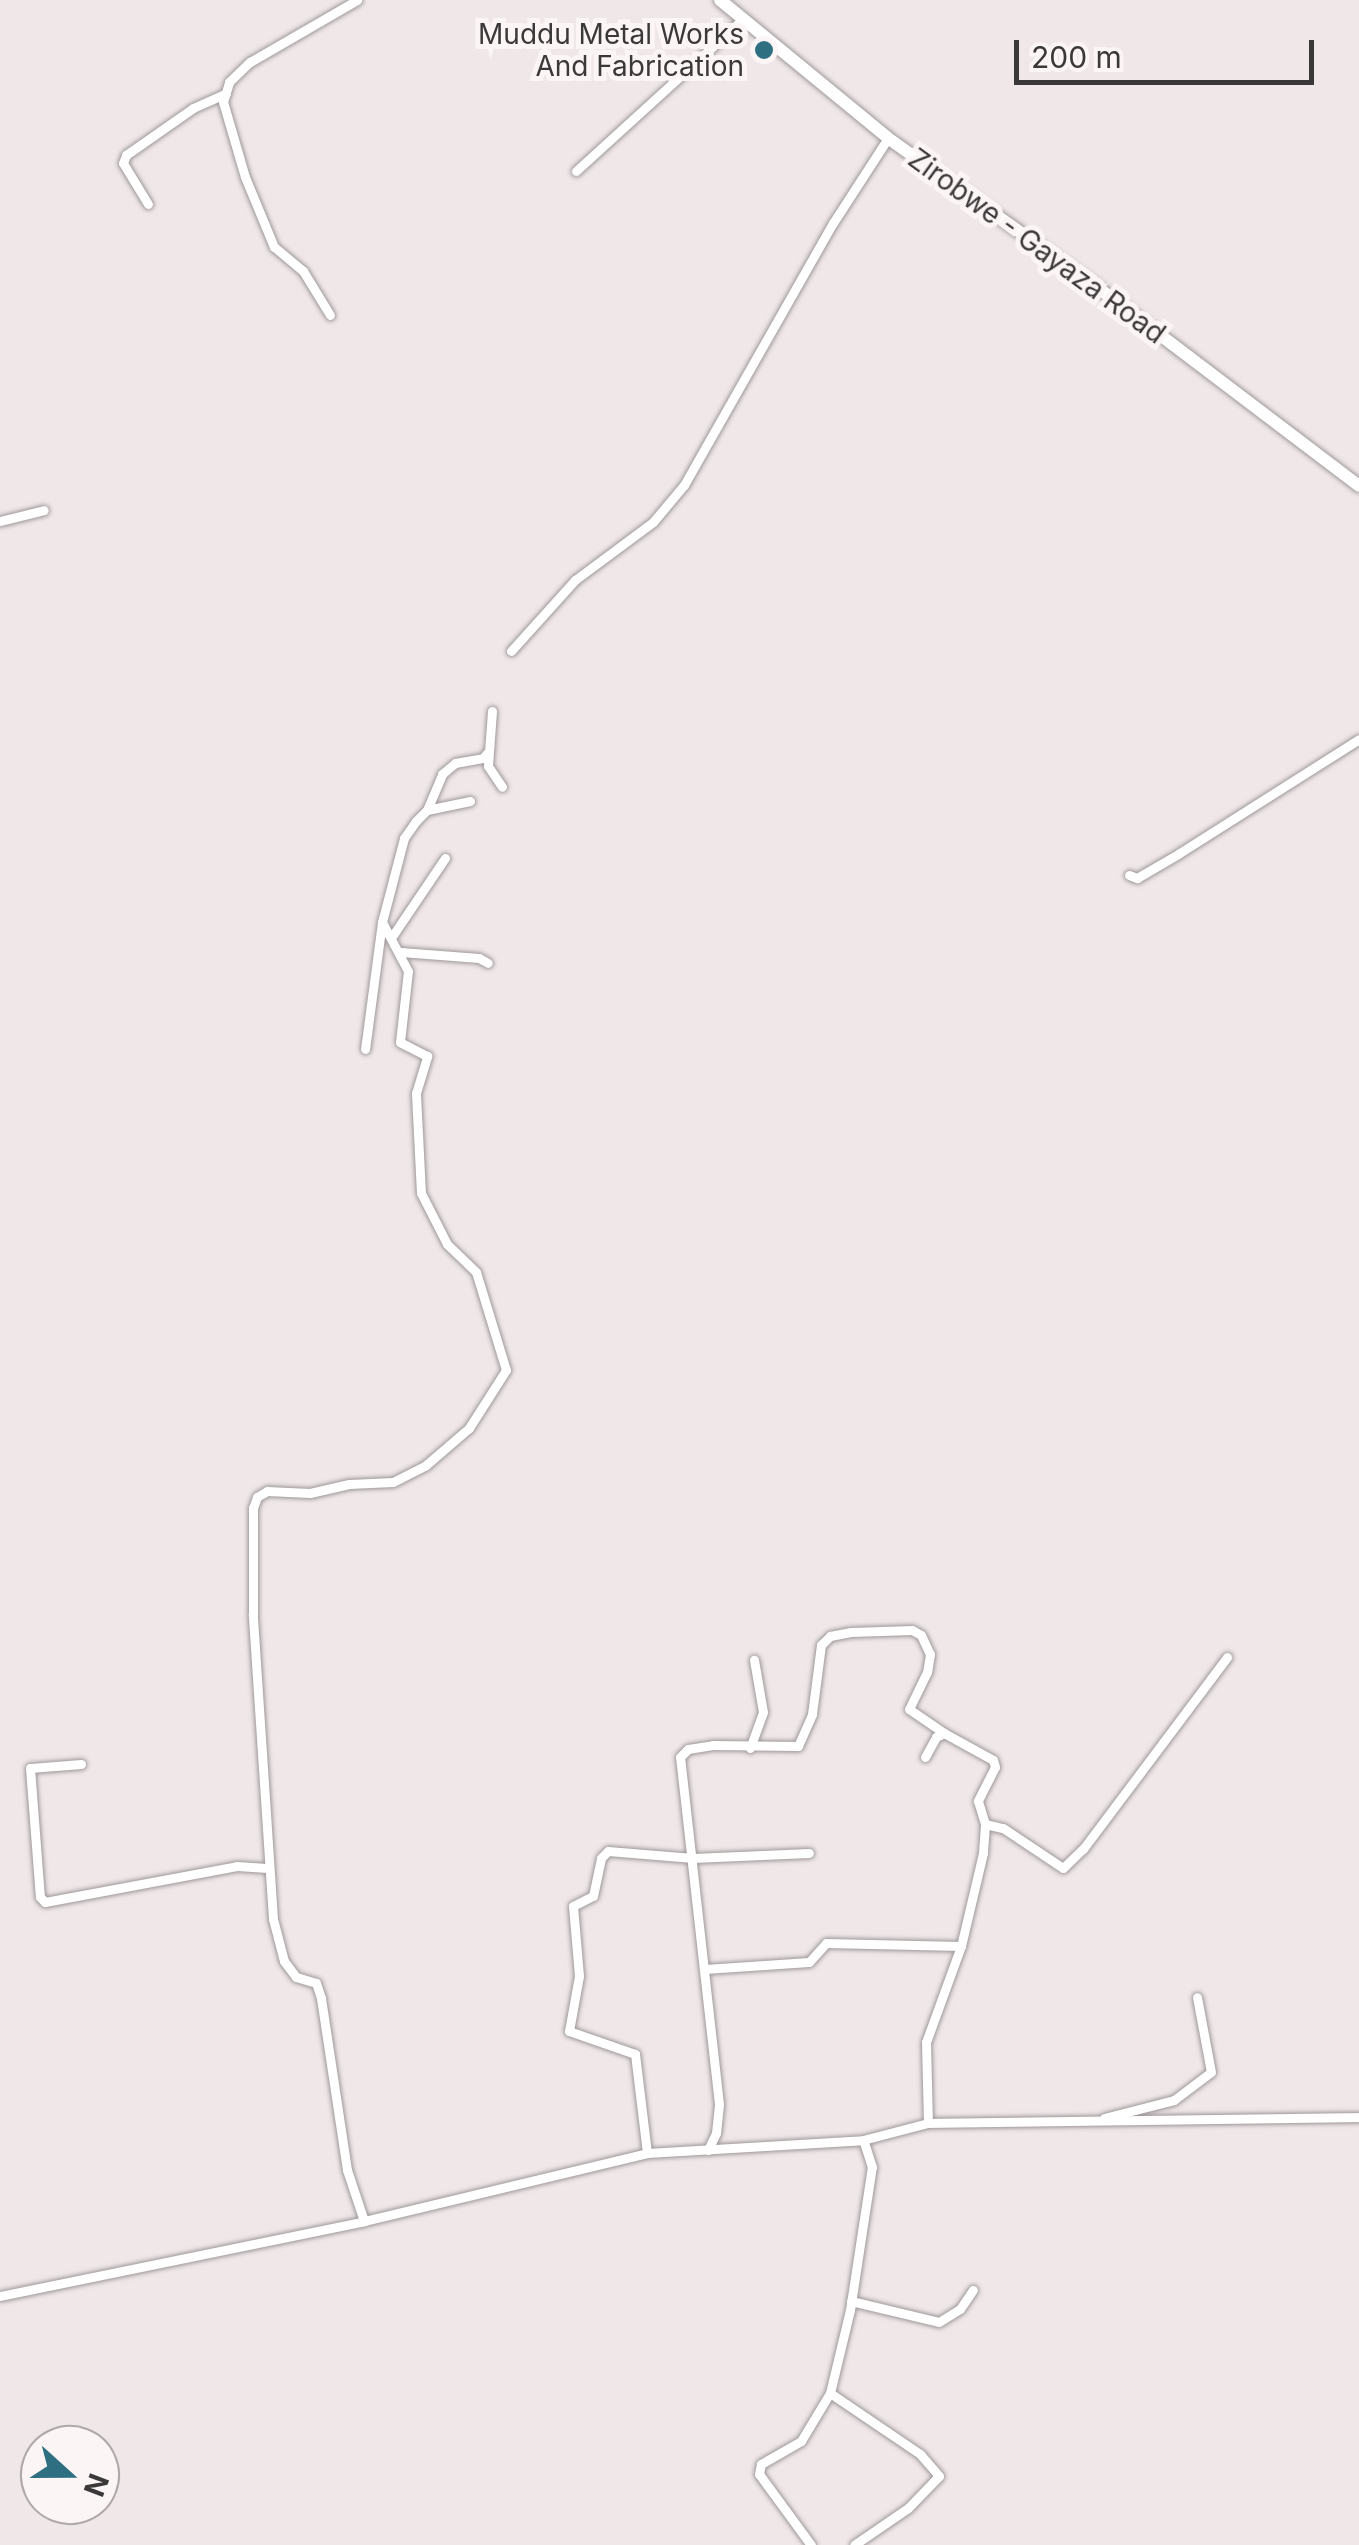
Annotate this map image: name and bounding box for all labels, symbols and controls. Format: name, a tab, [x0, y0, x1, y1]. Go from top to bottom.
place label: Muddu Metal Works And Fabrication	[478, 17, 744, 83]
scale bar	[1019, 20, 1319, 82]
marker: Muddu Metal Works And Fabrication	[753, 39, 775, 61]
text: 200 m	[1031, 39, 1122, 75]
street label: Zirobwe - Gayaza Road	[902, 141, 1172, 351]
north arrow	[20, 2425, 120, 2525]
text: N	[76, 2469, 116, 2501]

